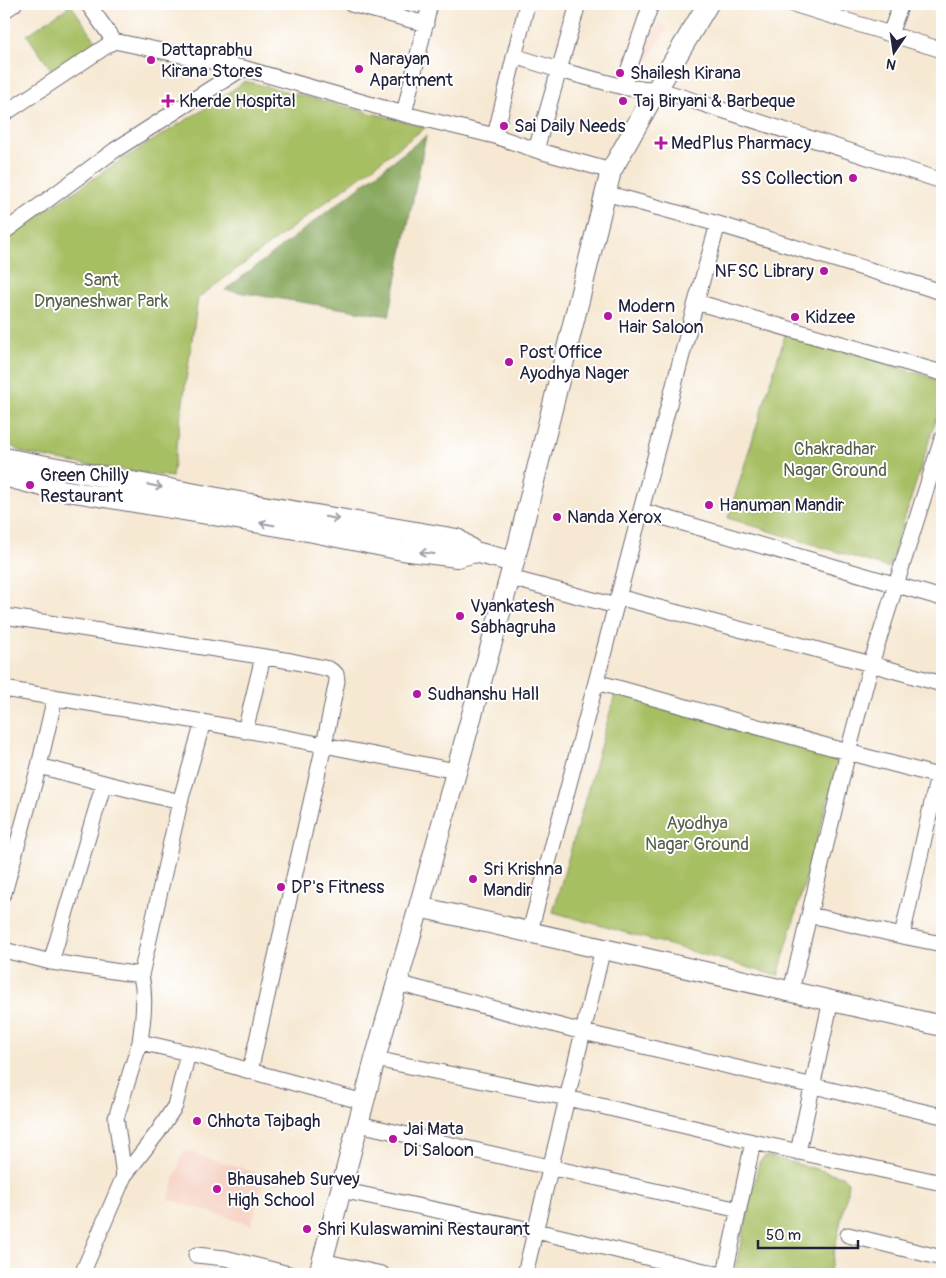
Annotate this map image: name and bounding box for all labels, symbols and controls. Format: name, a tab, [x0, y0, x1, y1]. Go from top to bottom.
north arrow	[868, 28, 918, 78]
place label: Dattaprabhu Kirana Stores	[161, 39, 262, 83]
place label: Narayan Apartment	[369, 48, 454, 92]
marker: Dattaprabhu Kirana Stores	[145, 54, 157, 66]
text: N	[885, 55, 898, 74]
place label: Shailesh Kirana	[630, 62, 741, 85]
marker: Narayan Apartment	[353, 63, 365, 75]
marker: Shailesh Kirana	[614, 67, 626, 79]
place label: Kherde Hospital	[179, 90, 296, 113]
place label: Taj Biryani & Barbeque	[633, 90, 795, 113]
marker: Kherde Hospital	[161, 94, 175, 108]
marker: Taj Biryani & Barbeque	[617, 95, 629, 107]
place label: Sai Daily Needs	[514, 115, 626, 138]
marker: Sai Daily Needs	[498, 120, 510, 132]
place label: MedPlus Pharmacy	[671, 132, 812, 155]
marker: MedPlus Pharmacy	[655, 137, 667, 149]
place label: SS Collection	[741, 167, 843, 190]
marker: SS Collection	[847, 172, 859, 184]
place label: NFSC Library	[714, 260, 814, 283]
marker: NFSC Library	[818, 265, 830, 277]
park label: Sant Dnyaneshwar Park	[34, 269, 169, 313]
place label: Modern Hair Saloon	[618, 295, 704, 339]
place label: Kidzee	[805, 306, 855, 329]
marker: Modern Hair Saloon	[602, 310, 614, 322]
marker: Kidzee	[789, 311, 801, 323]
place label: Post Office Ayodhya Nager	[519, 341, 630, 385]
marker: Post Office Ayodhya Nager	[503, 356, 515, 368]
park label: Chakradhar Nagar Ground	[783, 438, 887, 482]
place label: Green Chilly Restaurant	[40, 464, 129, 508]
marker: Green Chilly Restaurant	[24, 479, 36, 491]
one-way arrow	[147, 482, 163, 491]
place label: Hanuman Mandir	[719, 494, 845, 517]
marker: Hanuman Mandir	[703, 499, 715, 511]
place label: Nanda Xerox	[567, 506, 662, 529]
marker: Nanda Xerox	[551, 511, 563, 523]
one-way arrow	[324, 513, 340, 523]
one-way arrow	[260, 519, 276, 528]
one-way arrow	[419, 548, 435, 558]
place label: Vyankatesh Sabhagruha	[470, 595, 556, 639]
marker: Vyankatesh Sabhagruha	[454, 610, 466, 622]
place label: Sudhanshu Hall	[427, 683, 539, 706]
marker: Sudhanshu Hall	[411, 688, 423, 700]
park label: Ayodhya Nagar Ground	[645, 812, 749, 856]
place label: Sri Krishna Mandir	[483, 858, 563, 902]
marker: Sri Krishna Mandir	[467, 873, 479, 885]
place label: DP's Fitness	[291, 876, 384, 899]
marker: DP's Fitness	[275, 881, 287, 893]
place label: Chhota Tajbagh	[207, 1110, 321, 1133]
marker: Chhota Tajbagh	[191, 1115, 203, 1127]
place label: Jai Mata Di Saloon	[403, 1118, 474, 1162]
marker: Jai Mata Di Saloon	[387, 1133, 399, 1145]
place label: Bhausaheb Survey High School	[227, 1168, 360, 1212]
marker: Bhausaheb Survey High School	[211, 1183, 223, 1195]
place label: Shri Kulaswamini Restaurant	[317, 1218, 531, 1241]
scale bar	[758, 1218, 858, 1250]
marker: Shri Kulaswamini Restaurant	[301, 1223, 313, 1235]
text: 50 m	[766, 1226, 801, 1245]

